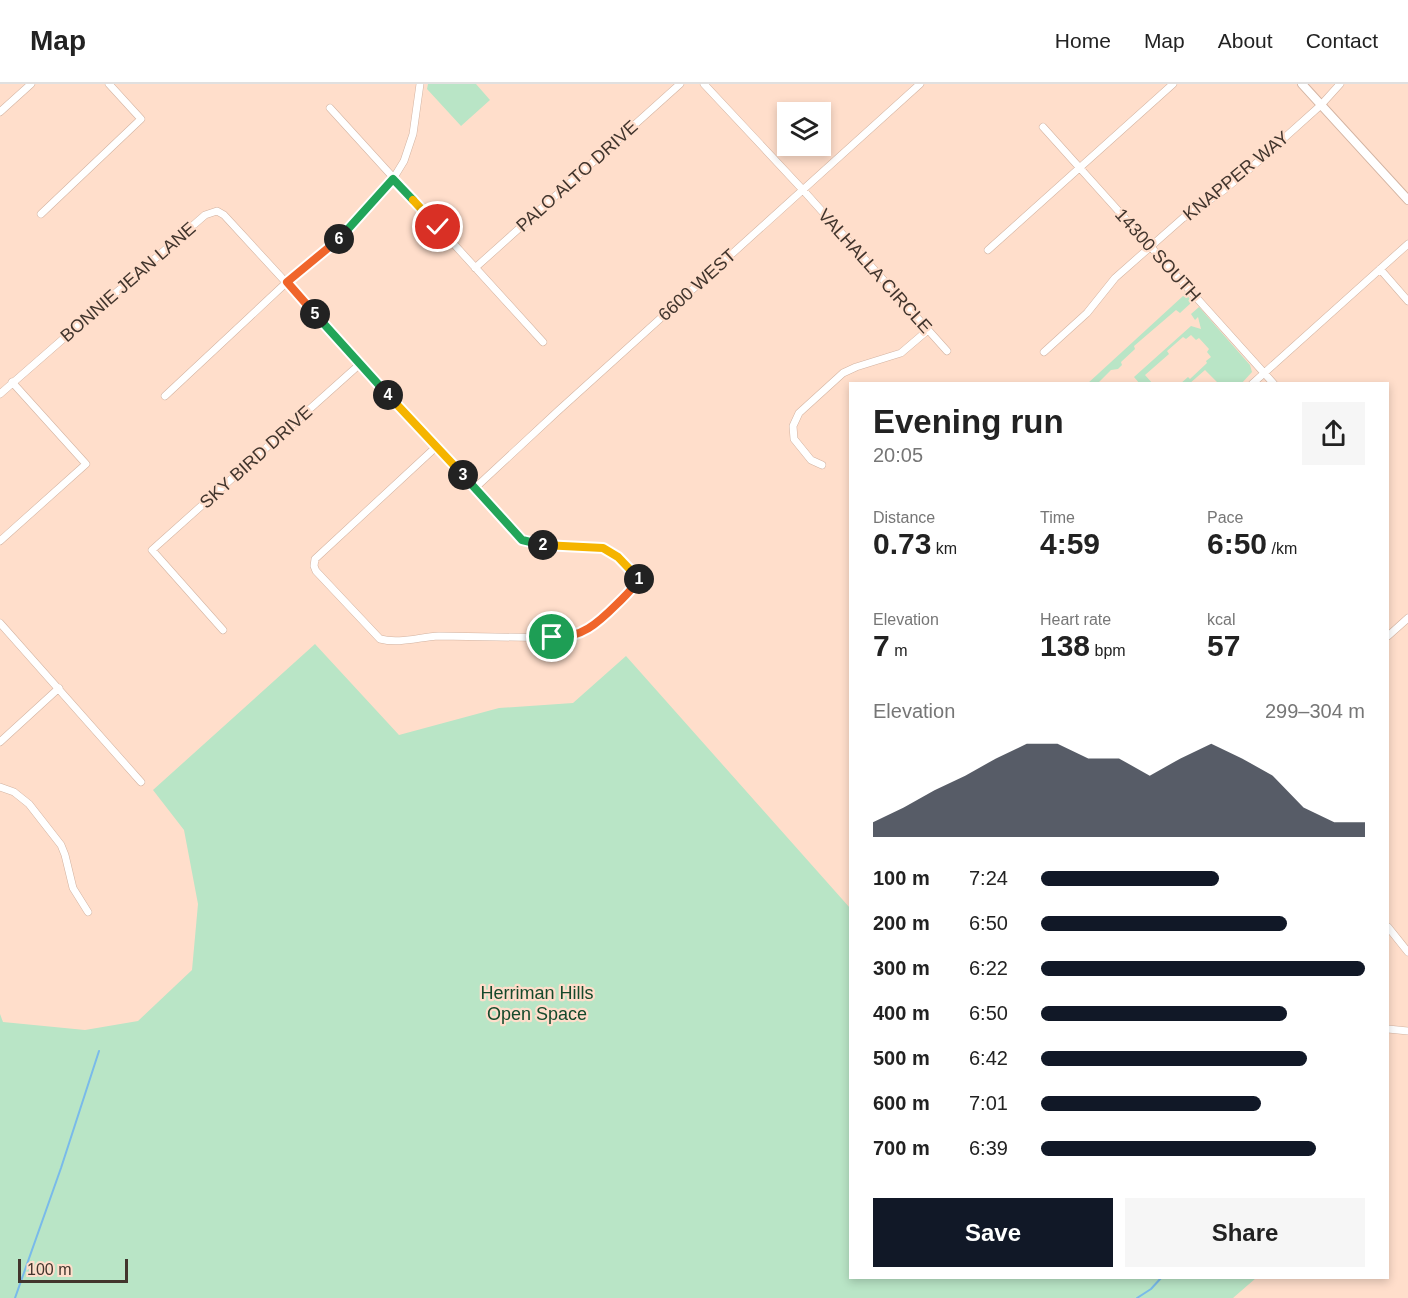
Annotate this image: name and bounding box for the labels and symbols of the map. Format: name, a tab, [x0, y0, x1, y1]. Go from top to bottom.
street label: PALO ALTO DRIVE	[512, 116, 642, 236]
street label: KNAPPER WAY	[1179, 127, 1293, 225]
pin	[412, 201, 463, 252]
street label: 14300 SOUTH	[1111, 204, 1205, 306]
street label: VALHALLA CIRCLE	[814, 205, 936, 337]
street label: BONNIE JEAN LANE	[57, 218, 199, 346]
pin: 6	[324, 224, 354, 254]
street label: 6600 WEST	[654, 245, 740, 325]
pin: 5	[300, 299, 330, 329]
pin: 4	[373, 380, 403, 410]
street label: SKY BIRD DRIVE	[196, 401, 316, 513]
pin: 3	[448, 460, 478, 490]
pin: 2	[528, 530, 558, 560]
pin: 1	[624, 564, 654, 594]
pin	[526, 611, 577, 662]
park label: Herriman Hills Open Space	[480, 983, 594, 1024]
scale bar	[18, 1256, 128, 1284]

